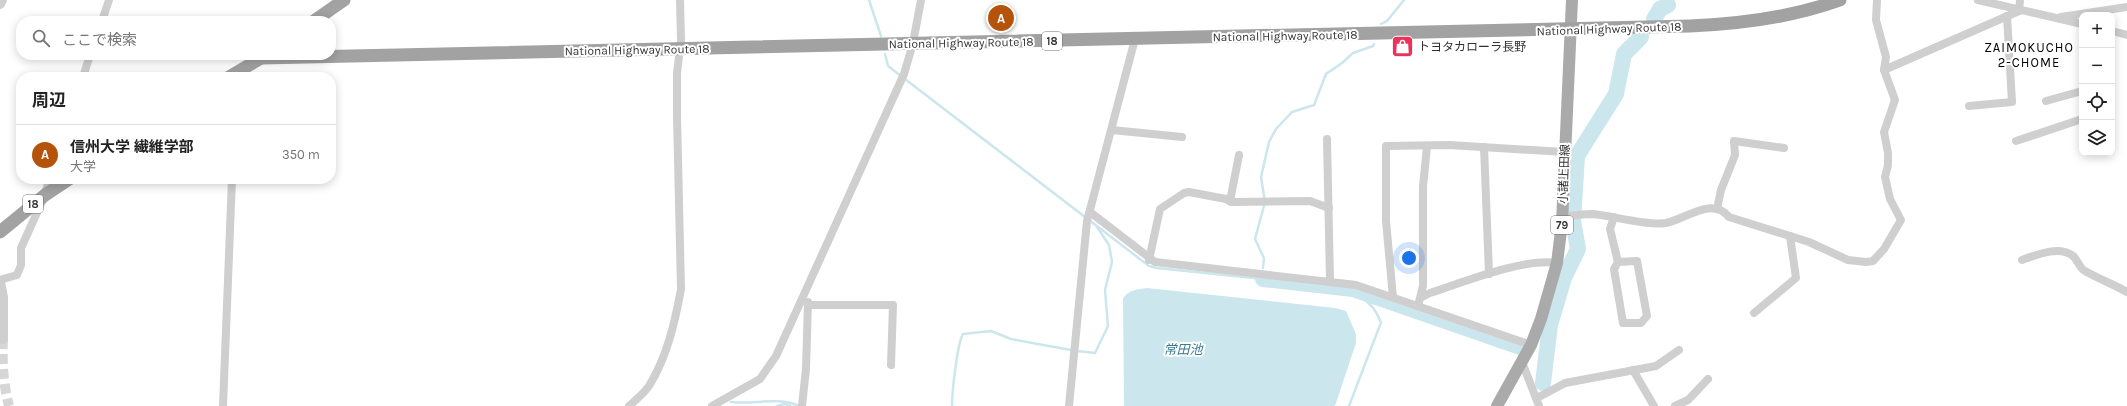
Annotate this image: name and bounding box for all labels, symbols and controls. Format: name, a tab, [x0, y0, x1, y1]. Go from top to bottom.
pin: A	[988, 3, 1014, 33]
map controls	[2079, 12, 2115, 156]
button: +	[2079, 12, 2115, 48]
search box	[16, 16, 336, 60]
street label: National Highway Route 18	[1536, 19, 1682, 39]
icon: search	[30, 27, 52, 49]
street label: National Highway Route 18	[1212, 28, 1358, 44]
text: ここで検索	[62, 31, 137, 49]
road number: 18	[1042, 32, 1062, 50]
shop icon: トヨタカローラ長野	[1389, 34, 1415, 60]
street label: National Highway Route 18	[888, 35, 1034, 51]
place label: トヨタカローラ長野	[1418, 40, 1526, 54]
district label: ZAIMOKUCHO 2-CHOME	[1984, 40, 2074, 70]
street label: National Highway Route 18	[564, 42, 710, 58]
button: −	[2079, 48, 2115, 84]
button: locate	[2079, 84, 2115, 120]
text: 周辺	[32, 90, 66, 110]
button: layers	[2079, 120, 2115, 156]
text: 信州大学 繊維学部	[70, 138, 194, 156]
street label: 小諸上田線	[1556, 144, 1572, 204]
text: A	[41, 147, 49, 162]
text: 350 m	[282, 147, 320, 162]
text: 大学	[70, 159, 96, 174]
road number: 18	[23, 195, 43, 213]
road number: 79	[1551, 216, 1573, 234]
your location	[1399, 248, 1419, 268]
water label: 常田池	[1163, 342, 1204, 357]

